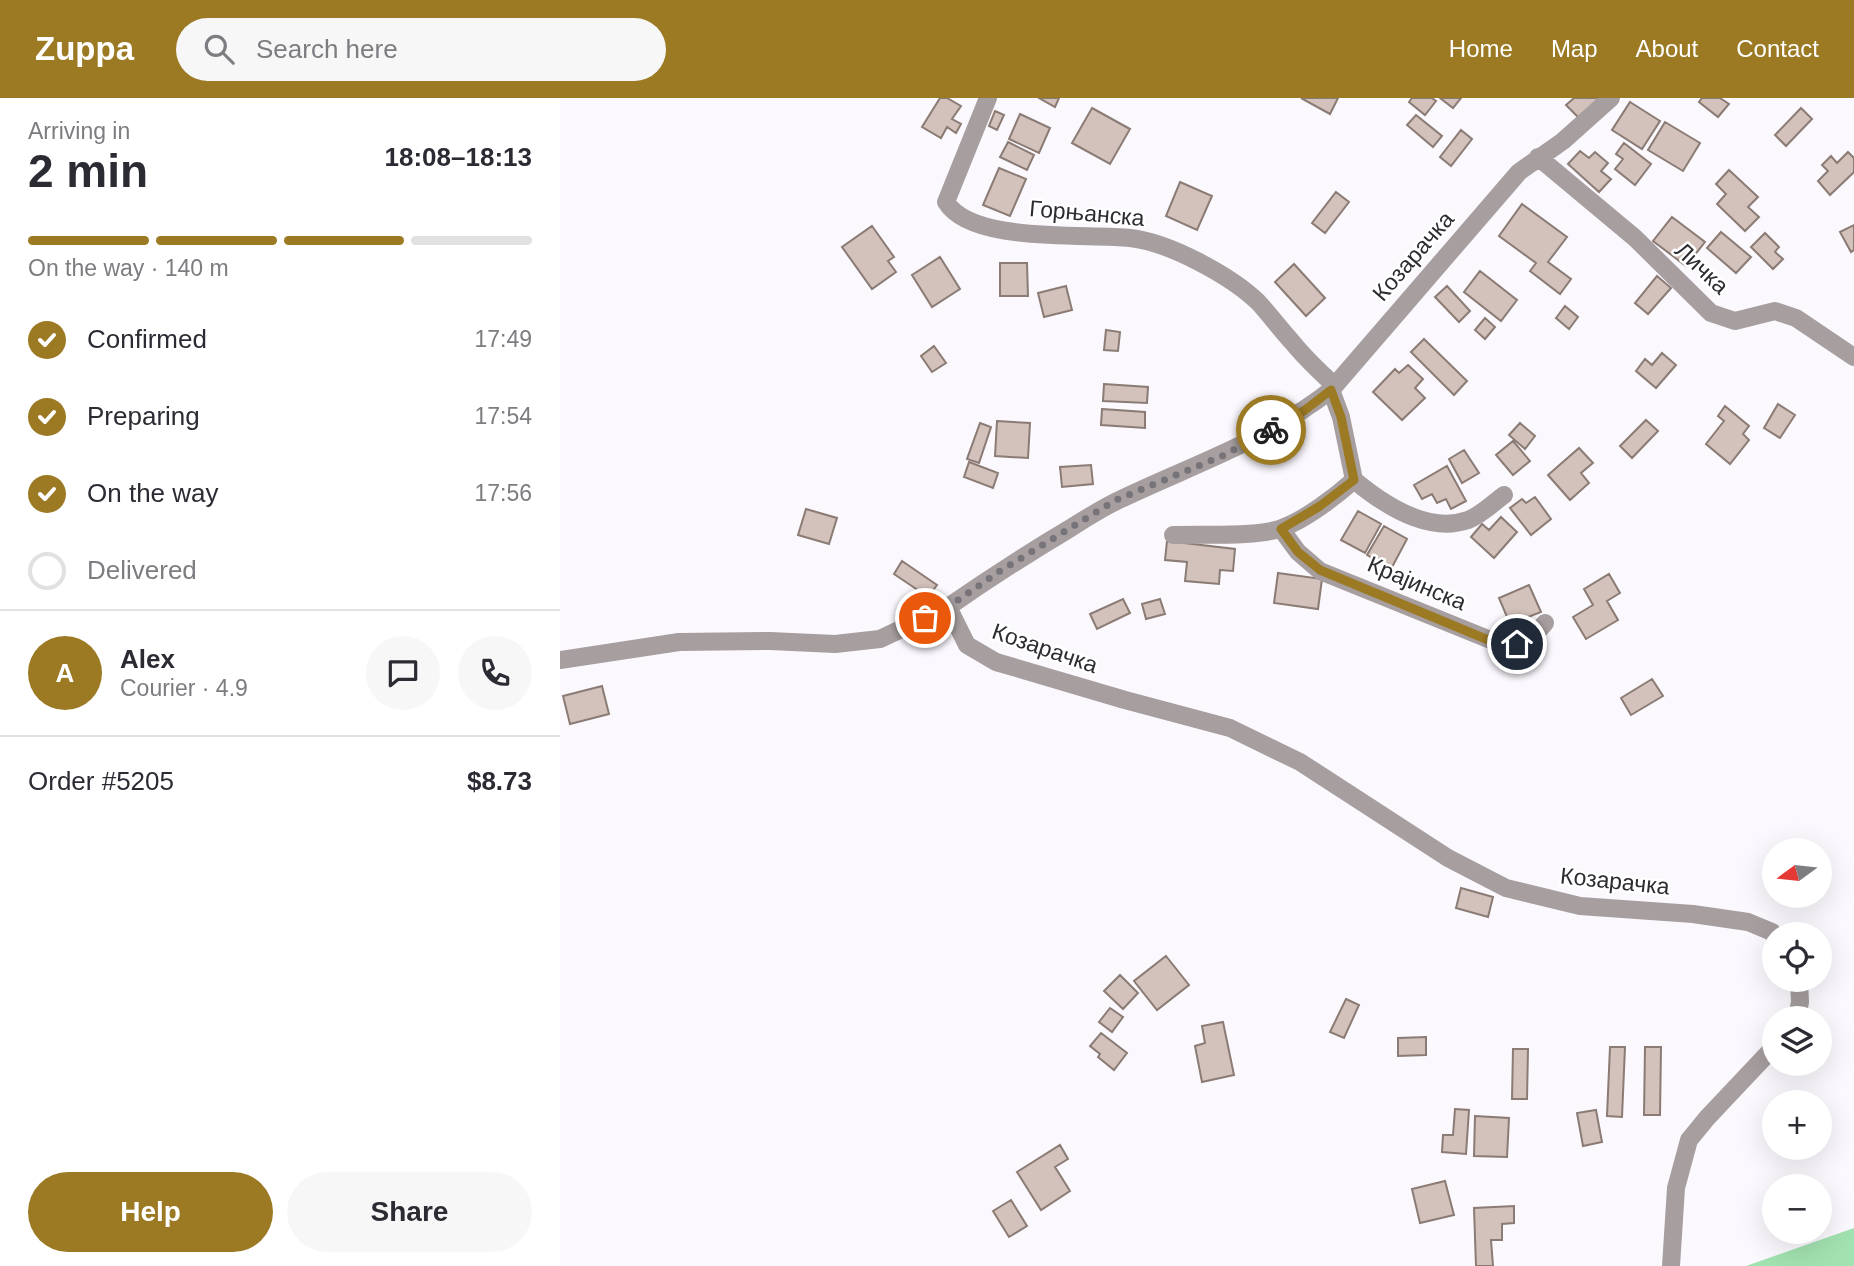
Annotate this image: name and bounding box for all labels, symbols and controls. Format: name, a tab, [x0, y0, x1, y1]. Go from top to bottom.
search box	[176, 18, 666, 81]
text: Zuppa	[35, 30, 134, 67]
icon: search	[200, 30, 238, 68]
text: Search here	[256, 34, 398, 64]
text: Home	[1449, 35, 1513, 62]
text: Map	[1551, 35, 1598, 62]
text: About	[1636, 35, 1698, 62]
text: Contact	[1736, 35, 1819, 62]
text: Arriving in	[28, 118, 130, 144]
text: 18:08–18:13	[385, 142, 532, 172]
text: 2 min	[28, 145, 148, 197]
street label: Горњанска	[1028, 195, 1146, 231]
street label: Козарачка	[1367, 206, 1459, 306]
street label: Личка	[1670, 237, 1734, 299]
text: On the way · 140 m	[28, 255, 229, 281]
icon: check	[28, 321, 66, 359]
text: Confirmed	[87, 324, 207, 354]
text: 17:49	[474, 326, 532, 352]
courier	[1236, 395, 1306, 465]
icon: check	[28, 398, 66, 436]
text: Preparing	[87, 401, 200, 431]
text: 17:54	[474, 403, 532, 429]
icon: bike	[1252, 411, 1290, 449]
icon: check	[28, 475, 66, 513]
text: On the way	[87, 478, 219, 508]
text: 17:56	[474, 480, 532, 506]
street label: Крајинска	[1364, 551, 1470, 615]
text: Delivered	[87, 555, 197, 585]
pin	[895, 588, 955, 648]
icon: bag	[906, 599, 944, 637]
pin	[1487, 614, 1547, 674]
street label: Козарачка	[989, 618, 1101, 678]
icon: home	[1498, 625, 1536, 663]
button: chat	[366, 636, 440, 710]
button: phone	[458, 636, 532, 710]
text: Alex	[120, 644, 175, 674]
text: A	[56, 658, 74, 688]
text: Courier · 4.9	[120, 675, 248, 701]
text: Order #5205	[28, 766, 174, 796]
text: $8.73	[467, 766, 532, 796]
north arrow	[1762, 838, 1832, 908]
map controls	[1762, 838, 1832, 1244]
street label: Козарачка	[1559, 862, 1671, 900]
button: locate	[1762, 922, 1832, 992]
button: layers	[1762, 1006, 1832, 1076]
button: +	[1762, 1090, 1832, 1160]
button: Help	[28, 1172, 273, 1252]
button: Share	[287, 1172, 532, 1252]
button: −	[1762, 1174, 1832, 1244]

